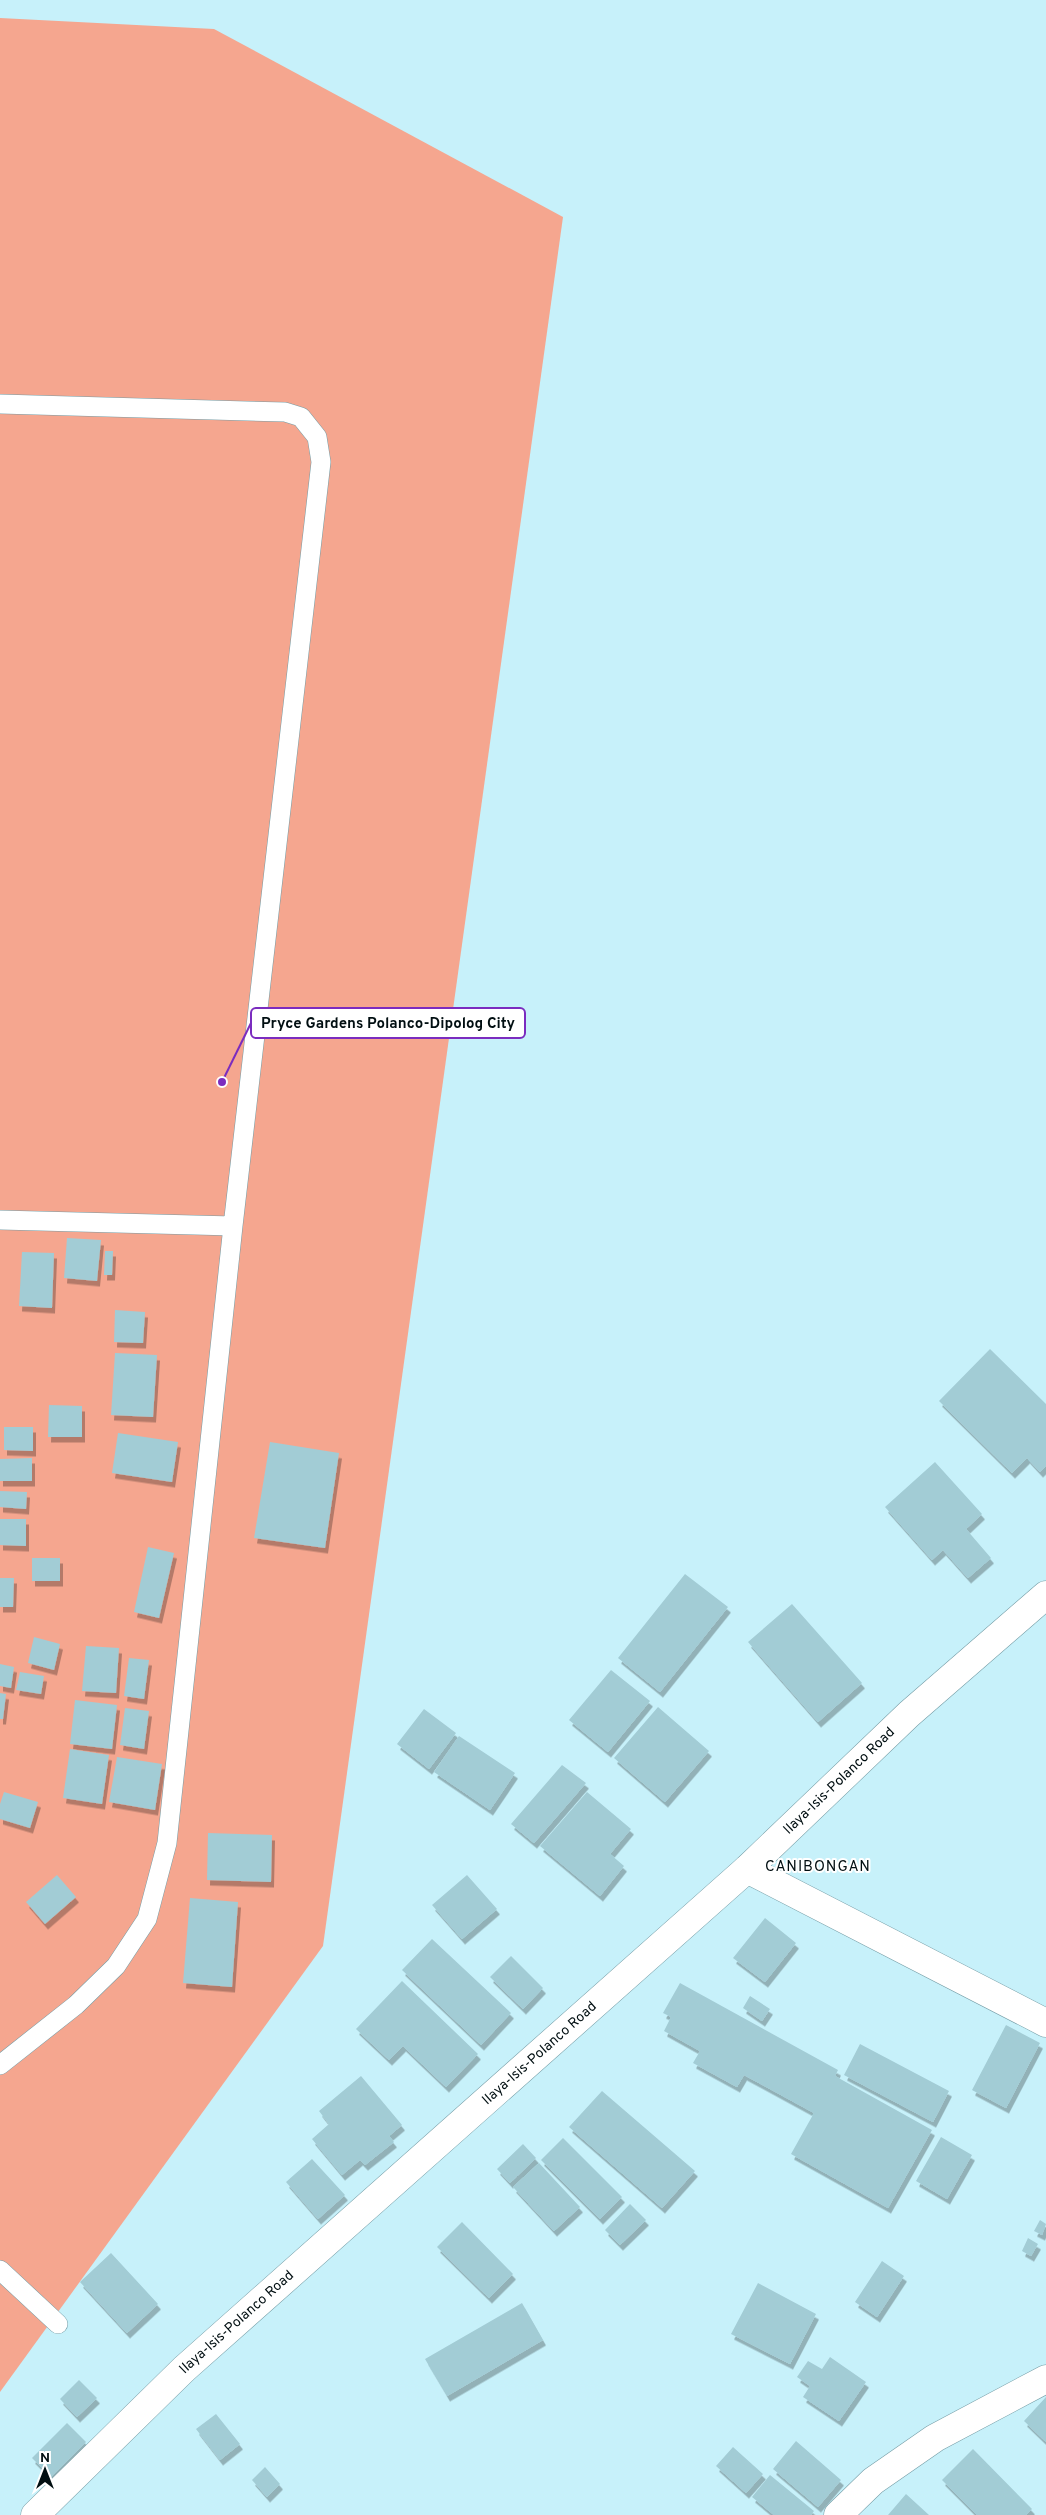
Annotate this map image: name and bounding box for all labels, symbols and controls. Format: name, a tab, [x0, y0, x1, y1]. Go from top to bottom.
callout: Pryce Gardens Polanco-Dipolog City	[251, 1008, 525, 1038]
text: Pryce Gardens Polanco-Dipolog City	[261, 1015, 515, 1034]
street label: Ilaya-Isis-Polanco Road	[780, 1724, 898, 1838]
district label: CANIBONGAN	[765, 1858, 871, 1877]
street label: Ilaya-Isis-Polanco Road	[479, 1998, 600, 2109]
street label: Ilaya-Isis-Polanco Road	[176, 2267, 297, 2377]
north arrow	[20, 2445, 70, 2495]
text: N	[40, 2450, 50, 2467]

